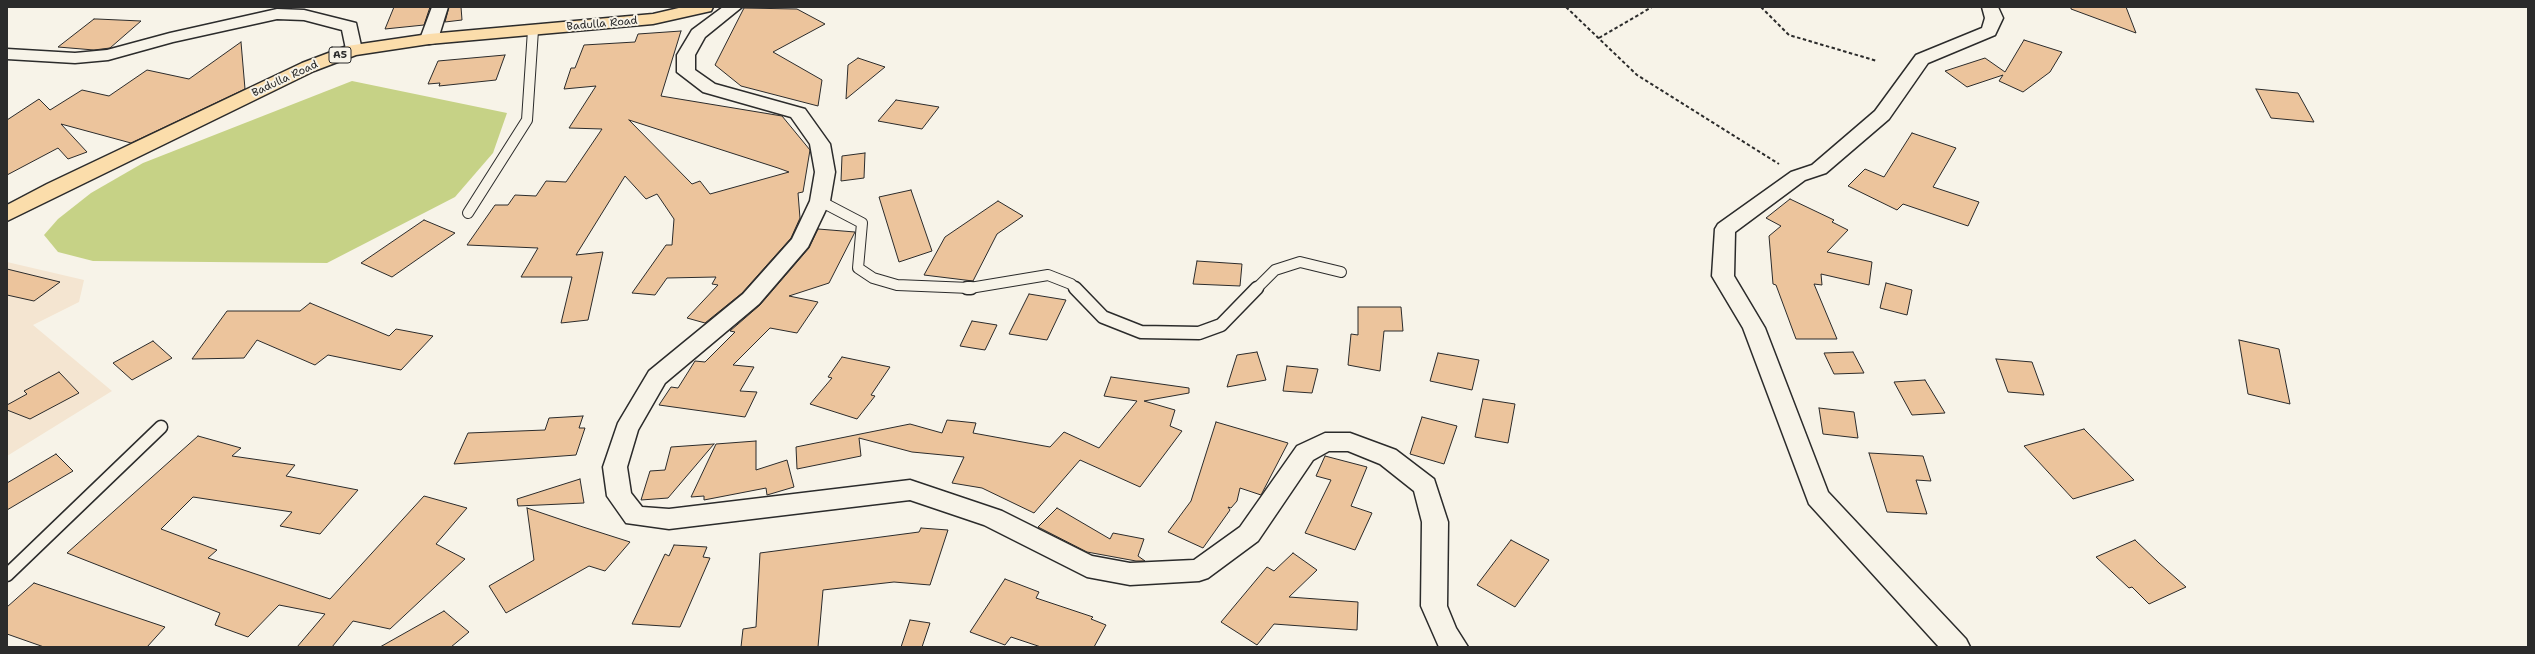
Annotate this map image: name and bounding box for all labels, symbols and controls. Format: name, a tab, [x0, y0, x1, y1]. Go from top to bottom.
street label: Badulla Road	[566, 14, 638, 34]
road number: A5	[329, 47, 351, 63]
street label: Badulla Road	[250, 58, 320, 100]

